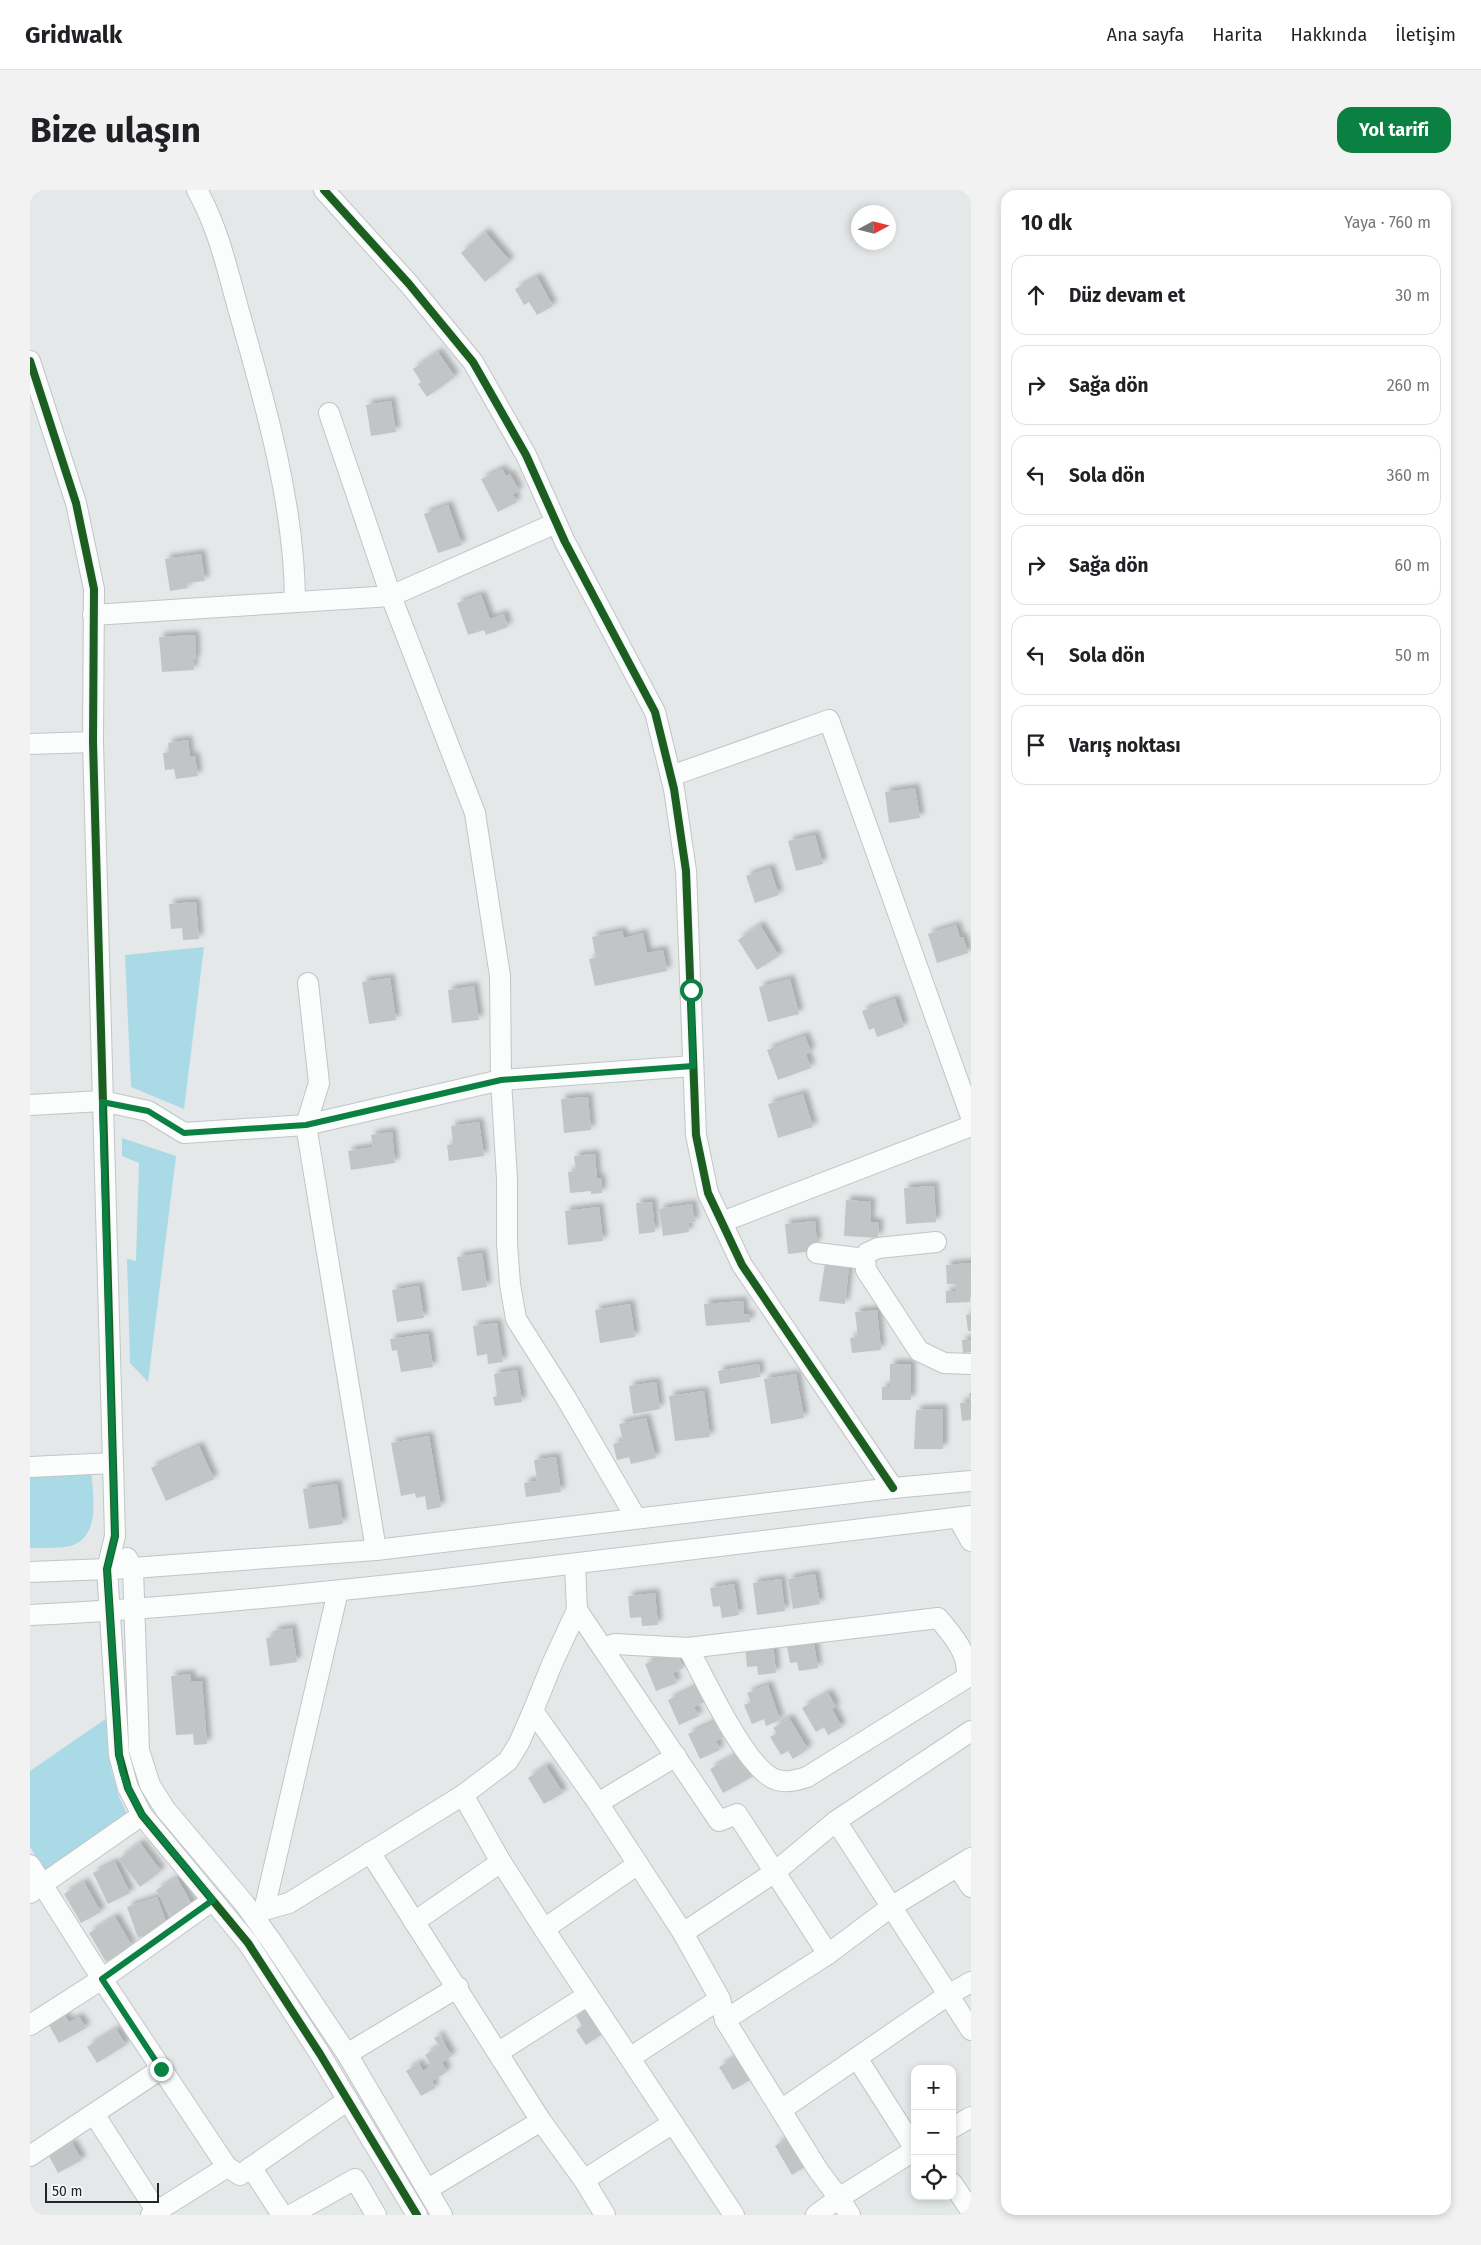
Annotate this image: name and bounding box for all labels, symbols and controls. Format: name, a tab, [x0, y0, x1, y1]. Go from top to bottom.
text: Gridwalk	[25, 21, 122, 49]
text: Ana sayfa	[1107, 24, 1184, 46]
text: Harita	[1212, 24, 1263, 46]
text: Hakkında	[1291, 24, 1367, 46]
text: İletişim	[1395, 24, 1456, 46]
button: Yol tarifi	[1337, 107, 1451, 153]
text: Bize ulaşın	[30, 109, 201, 151]
north arrow	[851, 205, 896, 250]
text: 10 dk	[1021, 210, 1072, 236]
text: Yaya · 760 m	[1344, 213, 1431, 232]
icon: ahead	[1022, 281, 1050, 309]
text: Düz devam et	[1069, 284, 1185, 307]
text: 30 m	[1395, 286, 1430, 305]
icon: right	[1022, 371, 1050, 399]
text: Sağa dön	[1069, 374, 1149, 397]
text: 260 m	[1387, 376, 1430, 395]
icon: left	[1022, 461, 1050, 489]
text: Sola dön	[1069, 464, 1145, 487]
text: 360 m	[1387, 466, 1430, 485]
icon: right	[1022, 551, 1050, 579]
text: Sağa dön	[1069, 554, 1149, 577]
text: 60 m	[1395, 556, 1430, 575]
icon: left	[1022, 641, 1050, 669]
text: Sola dön	[1069, 644, 1145, 667]
text: 50 m	[1395, 646, 1430, 665]
icon: arrive	[1022, 731, 1050, 759]
text: Varış noktası	[1069, 734, 1181, 757]
route start	[680, 979, 703, 1002]
route end	[150, 2058, 173, 2081]
map controls	[911, 2065, 956, 2200]
button: +	[911, 2065, 956, 2110]
button: −	[911, 2110, 956, 2155]
button: locate	[911, 2155, 956, 2200]
scale bar	[45, 2180, 159, 2203]
text: 50 m	[52, 2183, 83, 2200]

